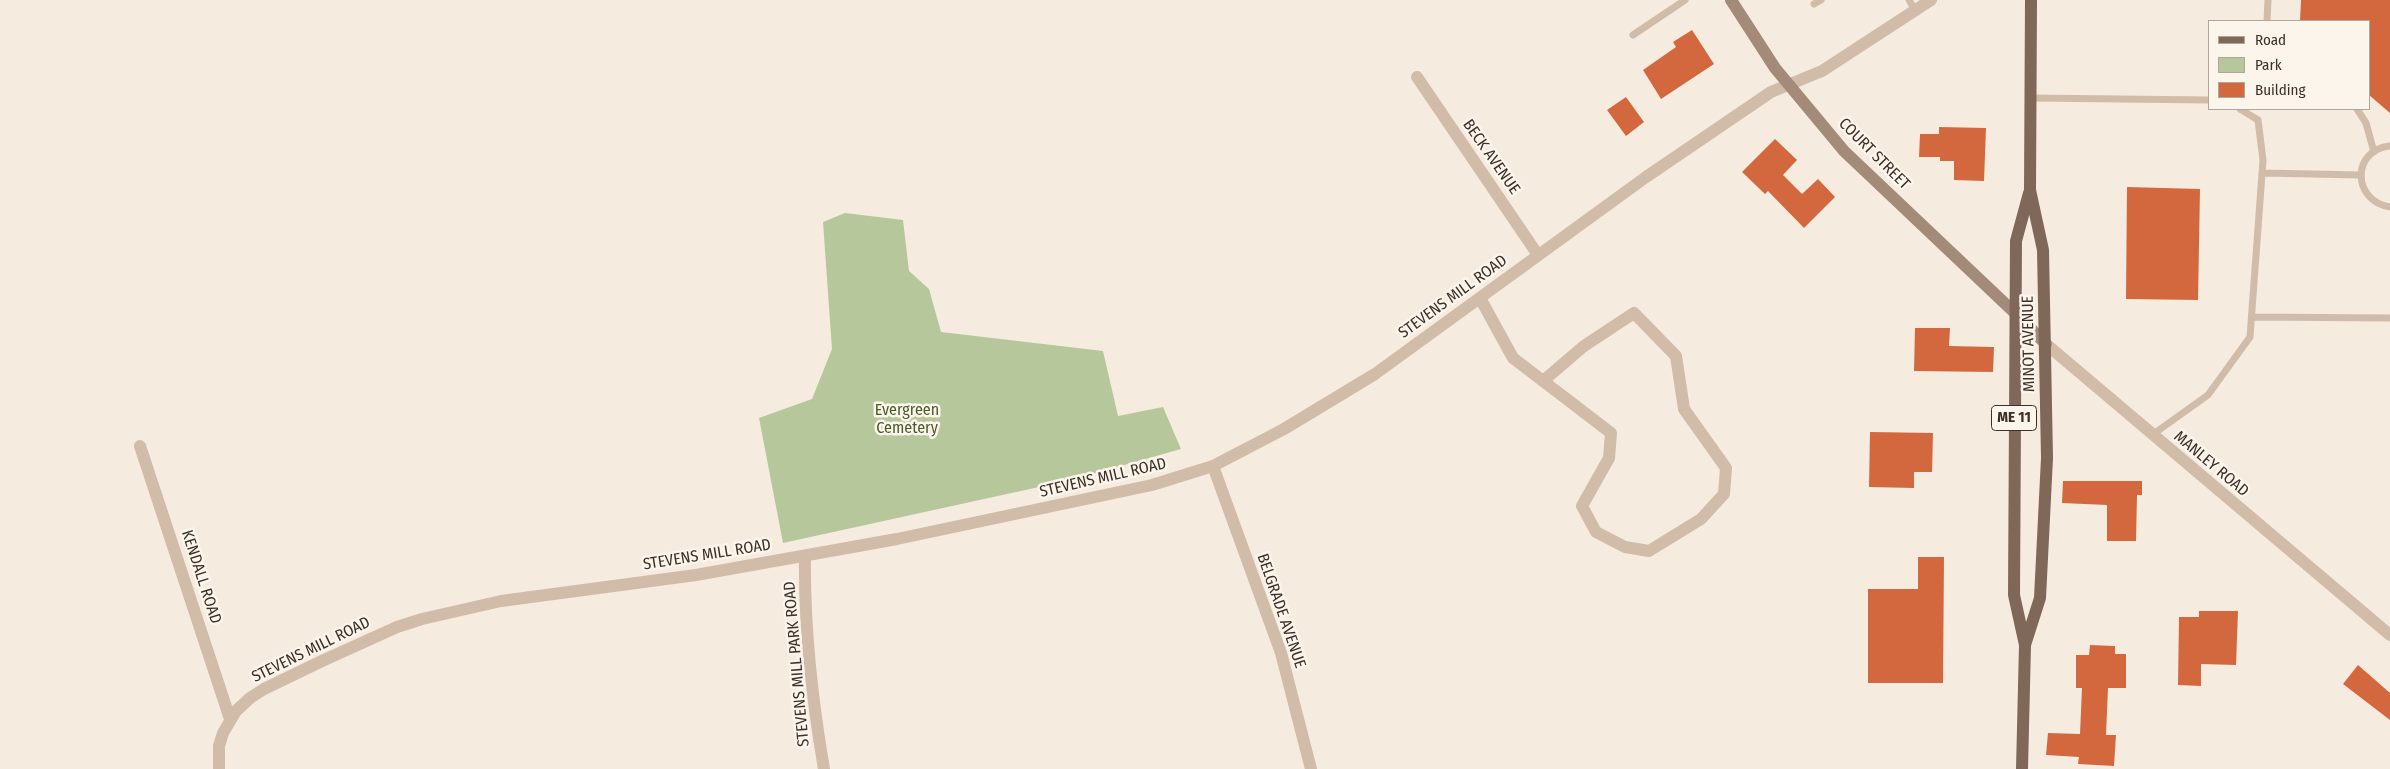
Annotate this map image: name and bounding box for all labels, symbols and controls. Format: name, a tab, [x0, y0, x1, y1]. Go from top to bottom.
legend	[2208, 20, 2370, 110]
text: Road	[2255, 31, 2286, 49]
text: Park	[2255, 56, 2282, 74]
text: Building	[2255, 81, 2306, 99]
street label: COURT STREET	[1834, 114, 1914, 194]
street label: BECK AVENUE	[1458, 116, 1524, 198]
street label: STEVENS MILL ROAD	[1395, 251, 1511, 343]
street label: MINOT AVENUE	[2019, 296, 2039, 392]
park label: Evergreen Cemetery	[875, 401, 939, 439]
road number: ME 11	[1992, 406, 2036, 430]
street label: MANLEY ROAD	[2170, 427, 2252, 501]
street label: STEVENS MILL ROAD	[1038, 454, 1168, 502]
street label: KENDALL ROAD	[177, 528, 225, 626]
street label: STEVENS MILL ROAD	[642, 535, 772, 575]
street label: BELGRADE AVENUE	[1252, 551, 1310, 671]
street label: STEVENS MILL PARK ROAD	[780, 580, 814, 748]
street label: STEVENS MILL ROAD	[249, 613, 373, 687]

